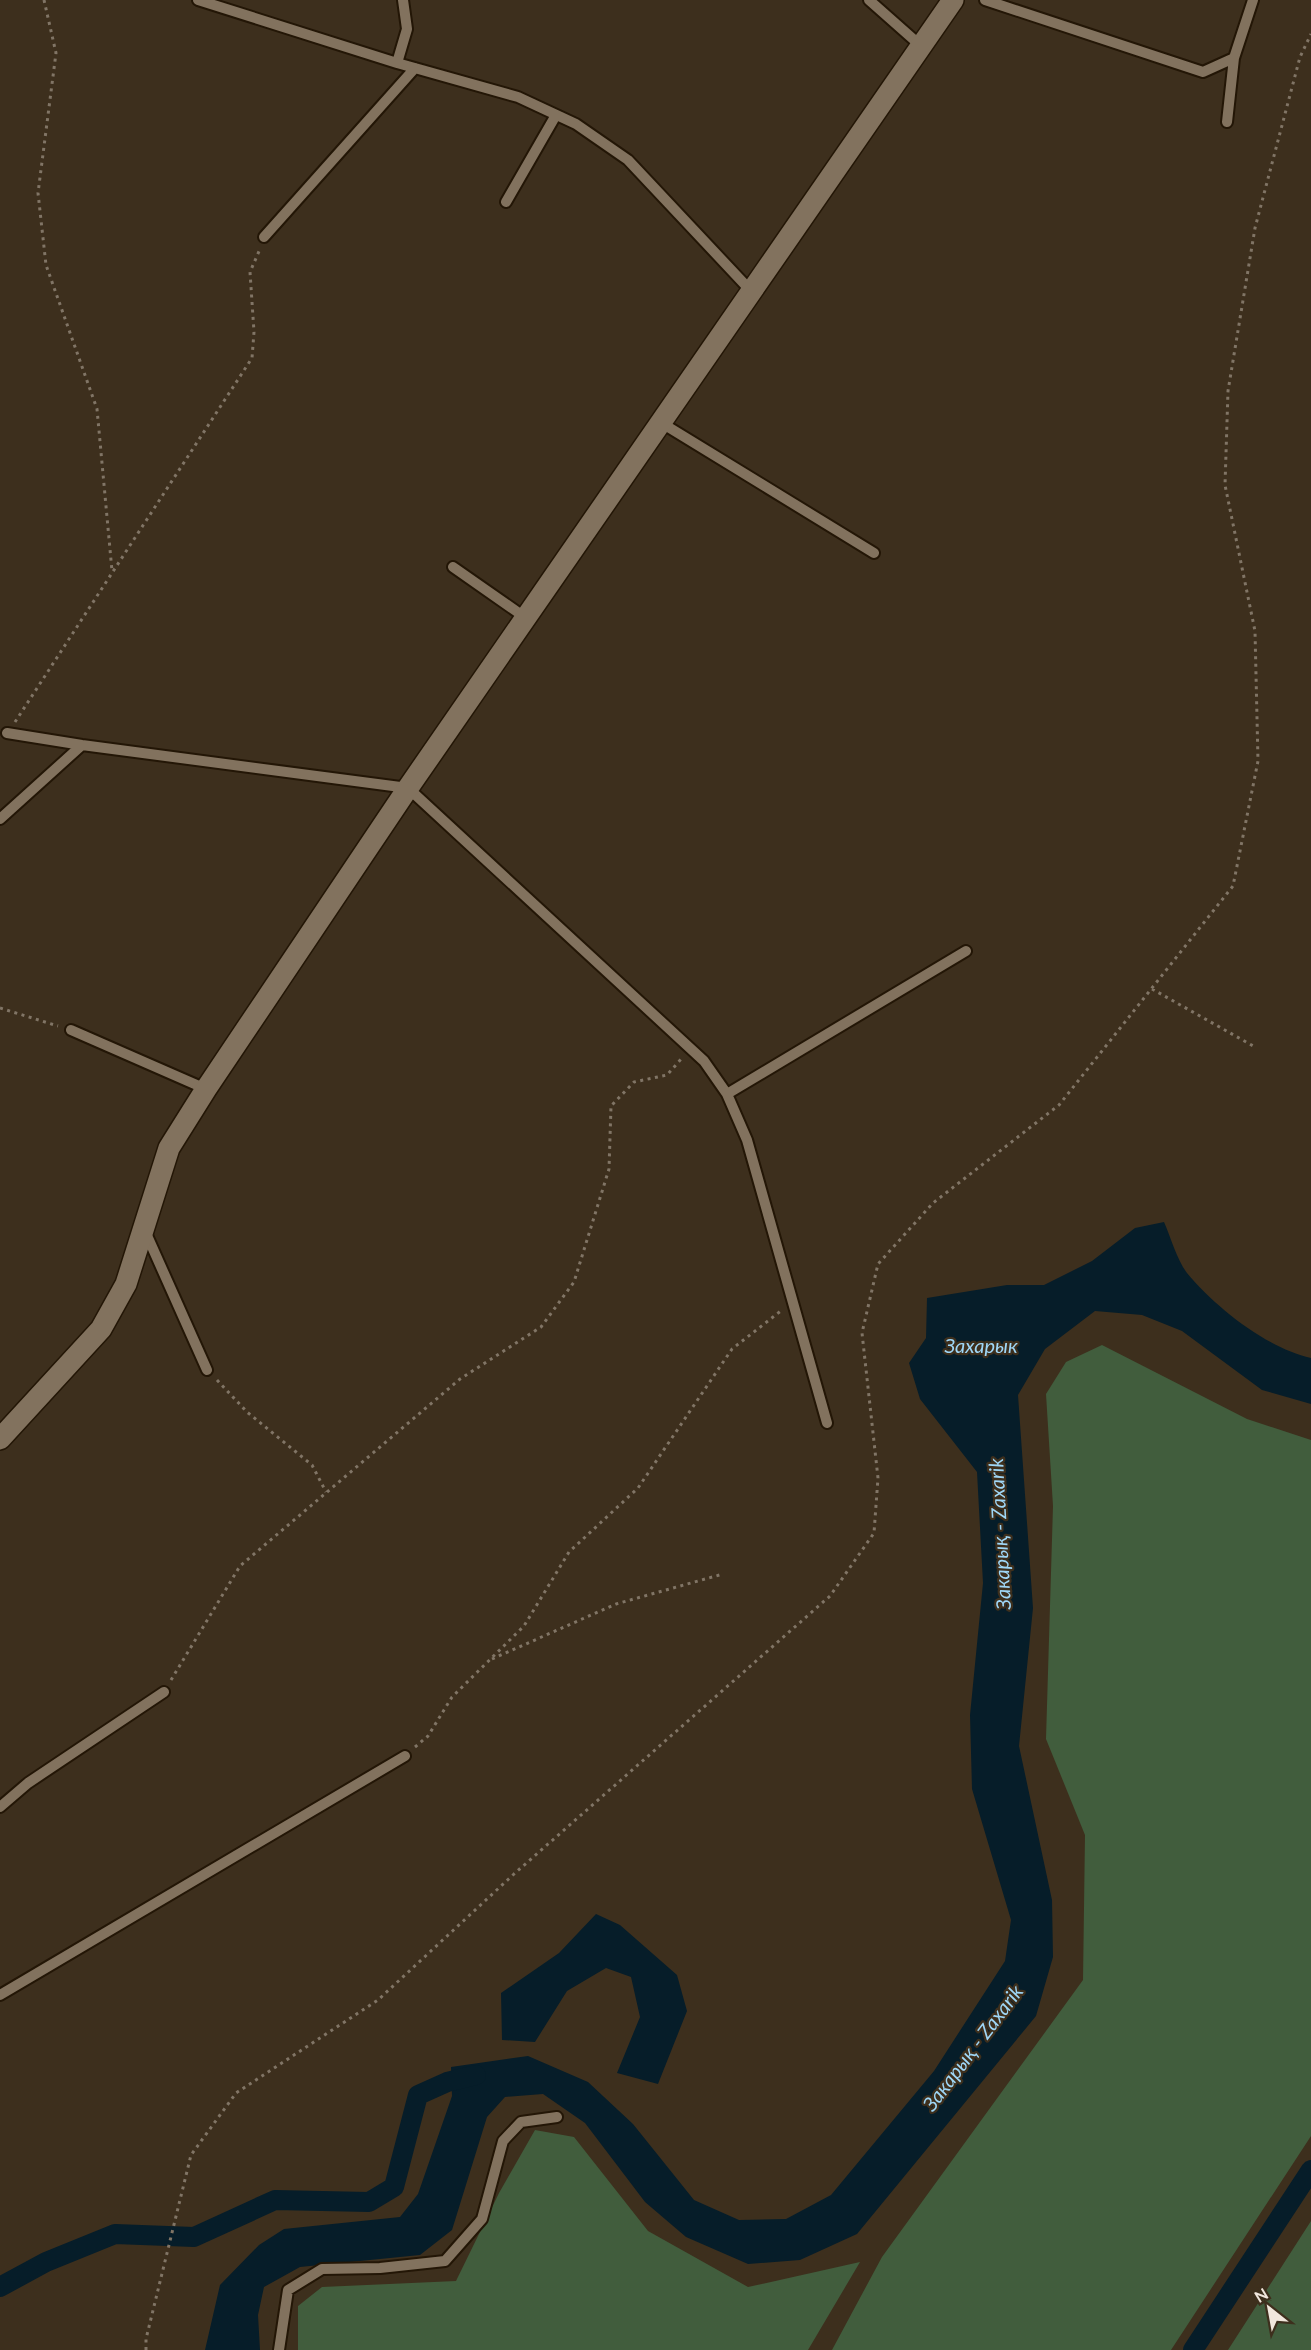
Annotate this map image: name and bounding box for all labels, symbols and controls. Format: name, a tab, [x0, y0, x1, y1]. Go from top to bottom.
water label: Захарык	[943, 1333, 1018, 1357]
water label: Закарық - Zaxarik	[983, 1457, 1015, 1611]
water label: Закарық - Zaxarik	[916, 1979, 1028, 2116]
north arrow	[1239, 2278, 1299, 2338]
text: N	[1251, 2283, 1271, 2306]

